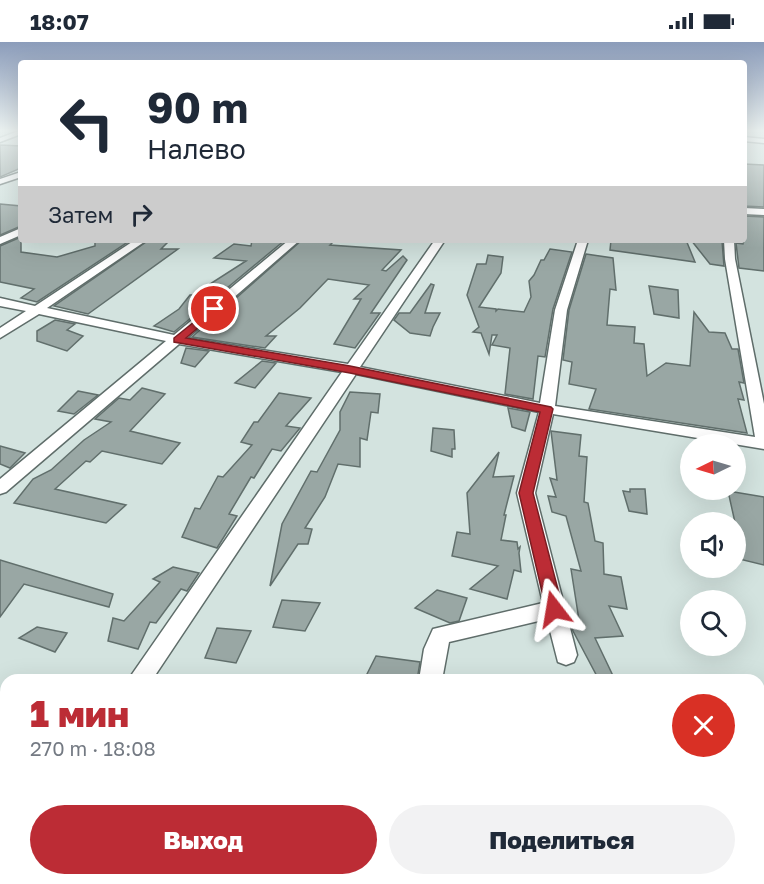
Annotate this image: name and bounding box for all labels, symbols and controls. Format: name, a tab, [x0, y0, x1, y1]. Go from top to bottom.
text: 18:07	[30, 8, 89, 35]
text: 90 m	[147, 82, 248, 132]
icon: left	[48, 84, 126, 162]
text: Налево	[147, 133, 246, 165]
icon: right	[125, 198, 158, 231]
text: Затем	[48, 201, 113, 228]
pin	[188, 283, 239, 334]
icon: arrive	[197, 292, 230, 325]
north arrow	[680, 434, 746, 500]
map controls	[680, 434, 746, 656]
button: sound	[680, 512, 746, 578]
position arrow	[522, 577, 586, 641]
button: search	[680, 590, 746, 656]
text: 1 мин	[30, 692, 129, 735]
button: close	[672, 694, 735, 757]
text: 270 m · 18:08	[30, 736, 156, 760]
button: Выход	[30, 805, 377, 874]
button: Поделиться	[389, 805, 735, 874]

